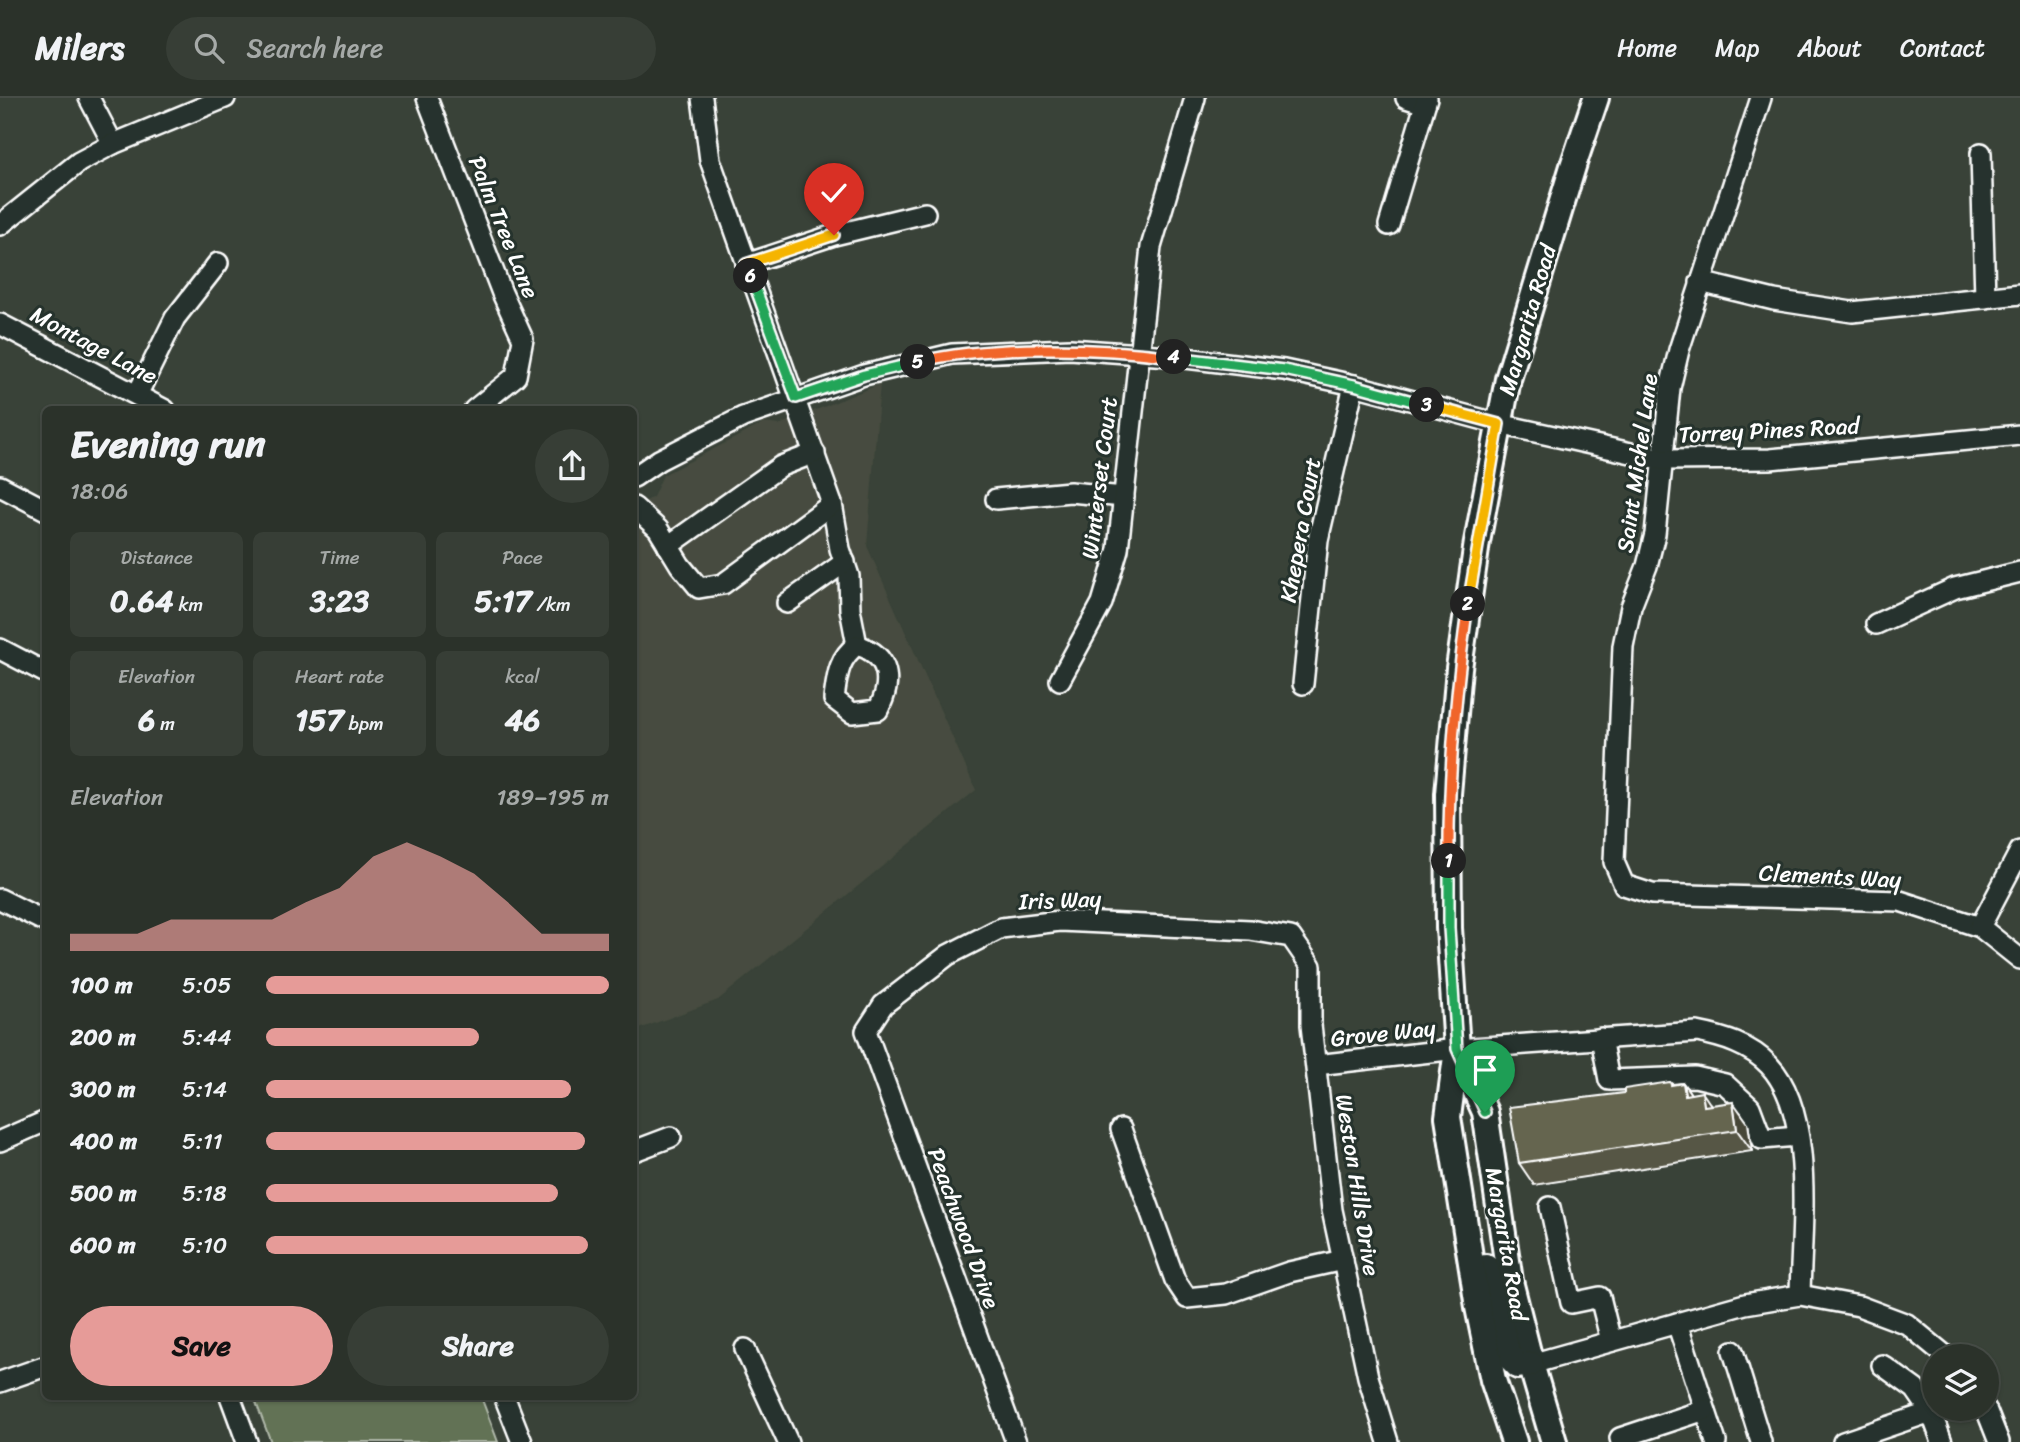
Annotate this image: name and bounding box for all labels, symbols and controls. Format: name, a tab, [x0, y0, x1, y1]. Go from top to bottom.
search box	[166, 17, 656, 80]
text: Milers	[35, 19, 124, 77]
text: Search here	[246, 25, 383, 71]
text: Home	[1617, 27, 1677, 69]
text: Map	[1715, 27, 1759, 69]
text: About	[1797, 27, 1862, 69]
text: Contact	[1900, 27, 1985, 69]
icon: search	[190, 29, 228, 67]
street label: Palm Tree Lane	[456, 149, 551, 305]
pin	[804, 163, 864, 235]
icon: check	[815, 174, 853, 212]
street label: Margarita Road	[1486, 238, 1569, 401]
pin: 6	[734, 258, 768, 294]
text: 6	[745, 259, 756, 292]
street label: Montage Lane	[23, 295, 165, 396]
pin: 4	[1156, 340, 1192, 374]
text: 4	[1168, 340, 1179, 373]
pin: 5	[900, 344, 936, 380]
text: 5	[912, 345, 923, 378]
street label: Saint Michel Lane	[1605, 371, 1670, 555]
pin: 3	[1410, 388, 1444, 422]
text: 3	[1421, 388, 1432, 421]
street label: Winterset Court	[1069, 395, 1130, 562]
street label: Torrey Pines Road	[1677, 405, 1862, 456]
text: Evening run	[70, 411, 266, 478]
button: share	[535, 429, 609, 503]
street label: Khepera Court	[1268, 454, 1333, 606]
text: 18:06	[70, 471, 128, 512]
text: Distance	[120, 541, 193, 574]
text: Time	[319, 541, 360, 574]
text: Pace	[502, 541, 543, 574]
text: 0.64	[110, 574, 174, 628]
text: 3:23	[310, 574, 369, 628]
text: 5:17	[474, 574, 532, 628]
pin: 2	[1450, 587, 1486, 622]
text: 2	[1462, 587, 1473, 620]
text: km	[174, 588, 203, 621]
text: /km	[532, 588, 571, 621]
text: Elevation	[118, 660, 195, 693]
text: Heart rate	[295, 660, 384, 693]
text: kcal	[505, 660, 540, 693]
text: 6	[138, 693, 155, 747]
text: 157	[295, 693, 344, 747]
text: 46	[505, 693, 540, 747]
text: m	[155, 707, 175, 740]
text: bpm	[344, 707, 384, 740]
text: Elevation	[70, 777, 163, 818]
text: 189–195 m	[496, 777, 609, 818]
pin: 1	[1432, 844, 1466, 878]
text: 1	[1444, 844, 1453, 877]
street label: Clements Way	[1758, 852, 1902, 901]
street label: Iris Way	[1017, 879, 1102, 922]
text: 100 m	[70, 965, 133, 1006]
text: 5:05	[182, 965, 232, 1006]
street label: Grove Way	[1329, 1008, 1438, 1059]
text: 200 m	[70, 1017, 136, 1058]
text: 5:44	[182, 1017, 232, 1058]
pin	[1455, 1040, 1515, 1112]
icon: arrive	[1466, 1051, 1504, 1089]
text: 300 m	[70, 1069, 135, 1110]
text: 5:14	[182, 1069, 227, 1110]
street label: Weston Hills Drive	[1323, 1091, 1392, 1279]
text: 400 m	[70, 1121, 137, 1162]
text: 5:11	[182, 1121, 223, 1162]
street label: Peachwood Drive	[915, 1142, 1012, 1315]
street label: Margarita Road	[1473, 1164, 1541, 1326]
text: 500 m	[70, 1173, 137, 1214]
text: 5:18	[182, 1173, 227, 1214]
text: 600 m	[70, 1225, 136, 1266]
text: 5:10	[182, 1225, 227, 1266]
button: Save	[70, 1306, 333, 1386]
button: Share	[347, 1306, 609, 1386]
map controls	[1922, 1344, 1999, 1421]
button: layers	[1922, 1344, 1999, 1421]

